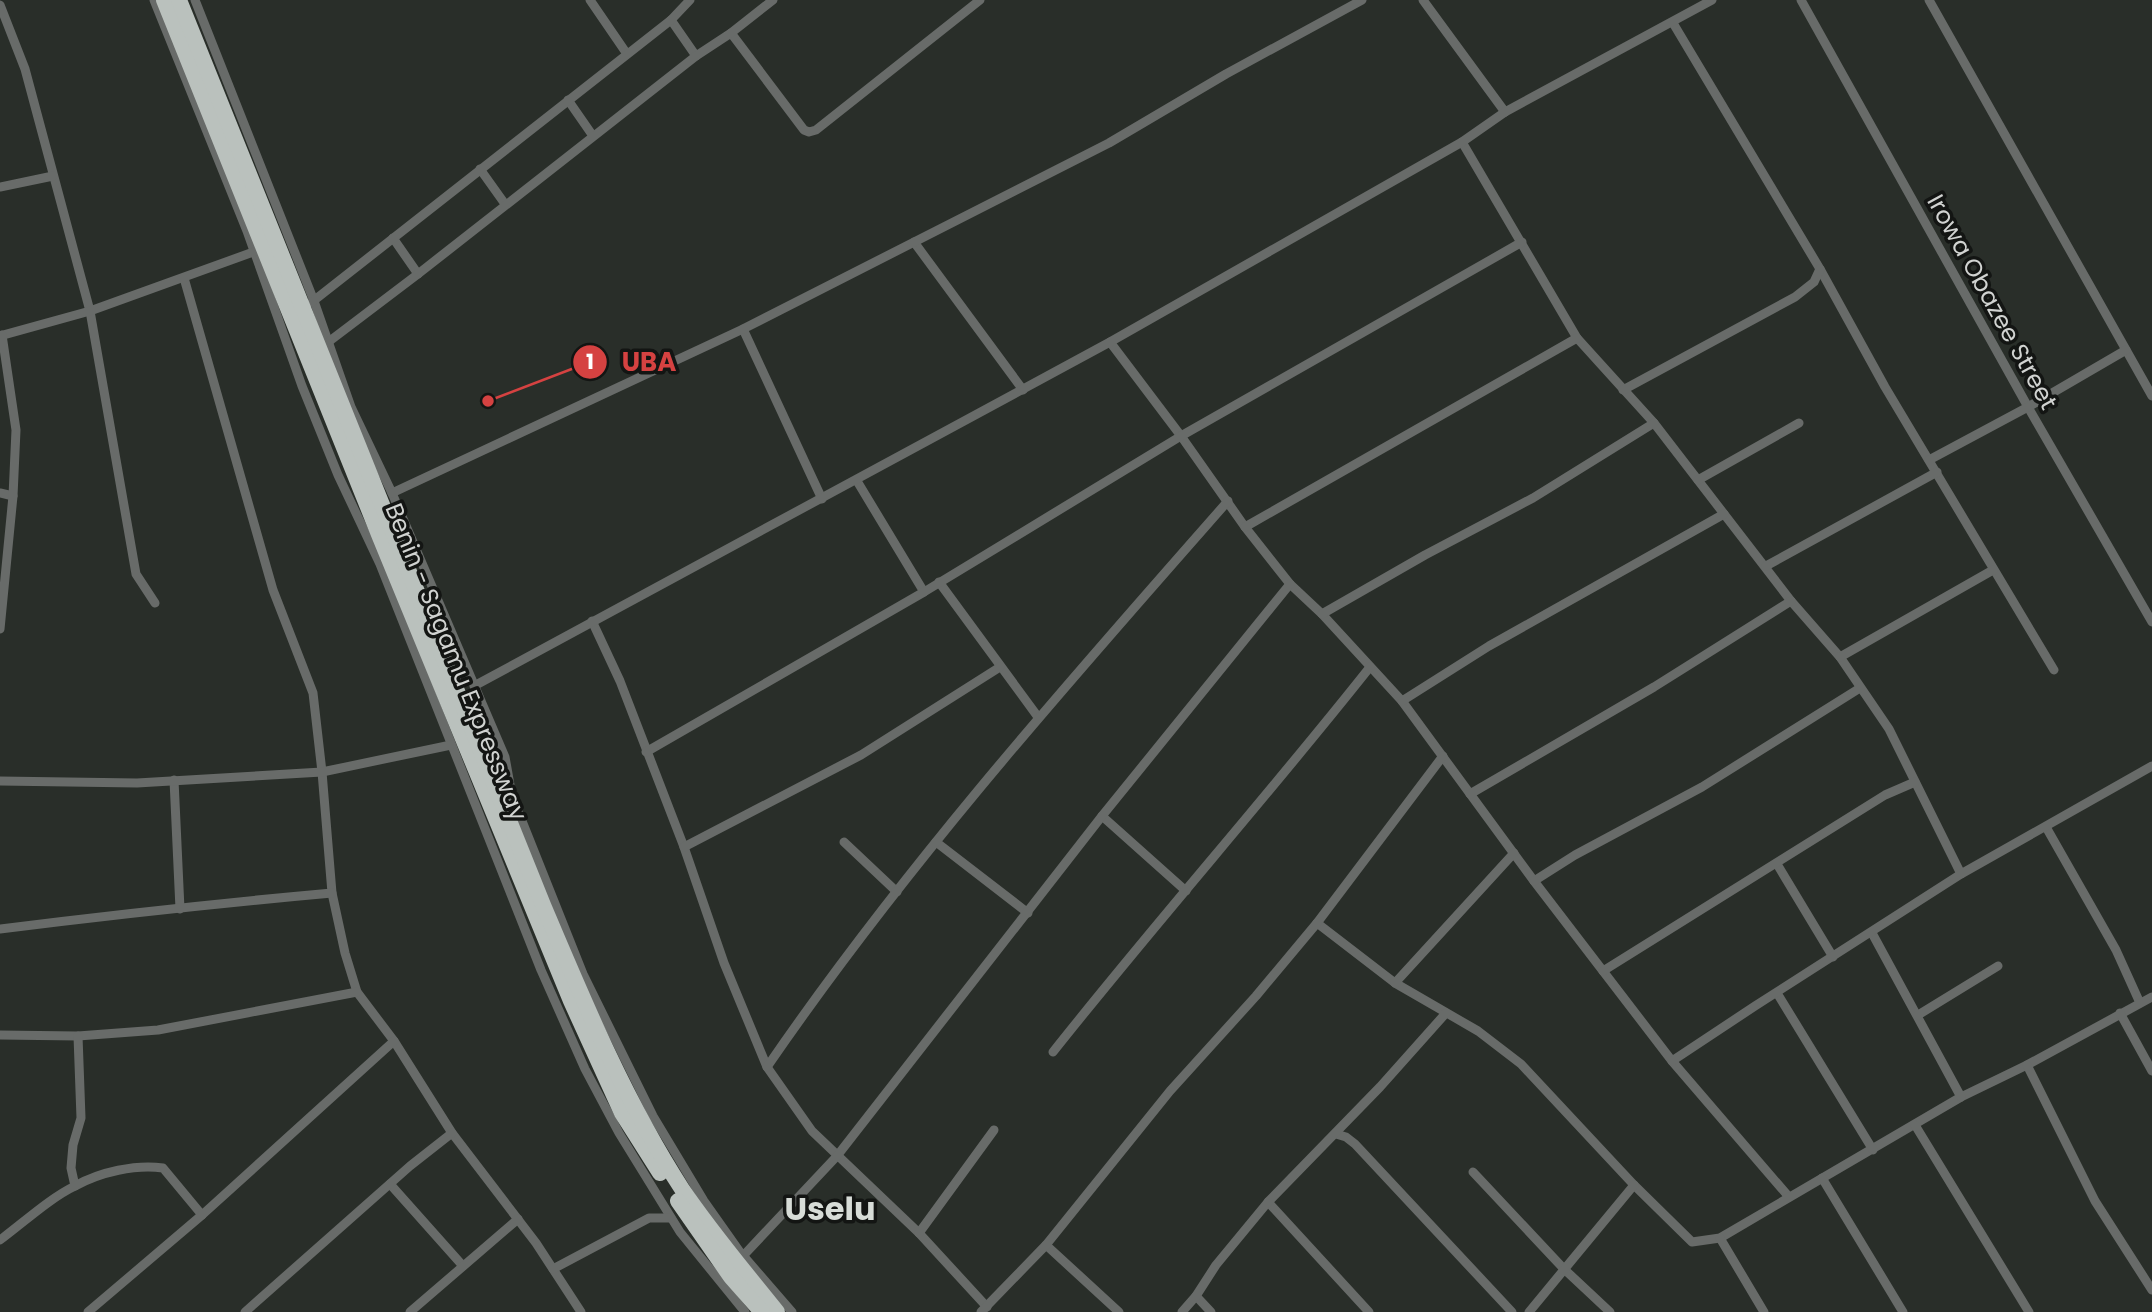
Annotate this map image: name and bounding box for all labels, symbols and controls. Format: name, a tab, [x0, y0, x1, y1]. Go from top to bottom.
street label: Irowa Obazee Street	[1920, 188, 2065, 415]
callout: UBA	[573, 338, 690, 385]
text: UBA	[622, 344, 676, 380]
text: 1	[586, 347, 594, 376]
street label: Benin - Sagamu Expressway	[378, 498, 536, 826]
district label: Uselu	[784, 1186, 876, 1231]

